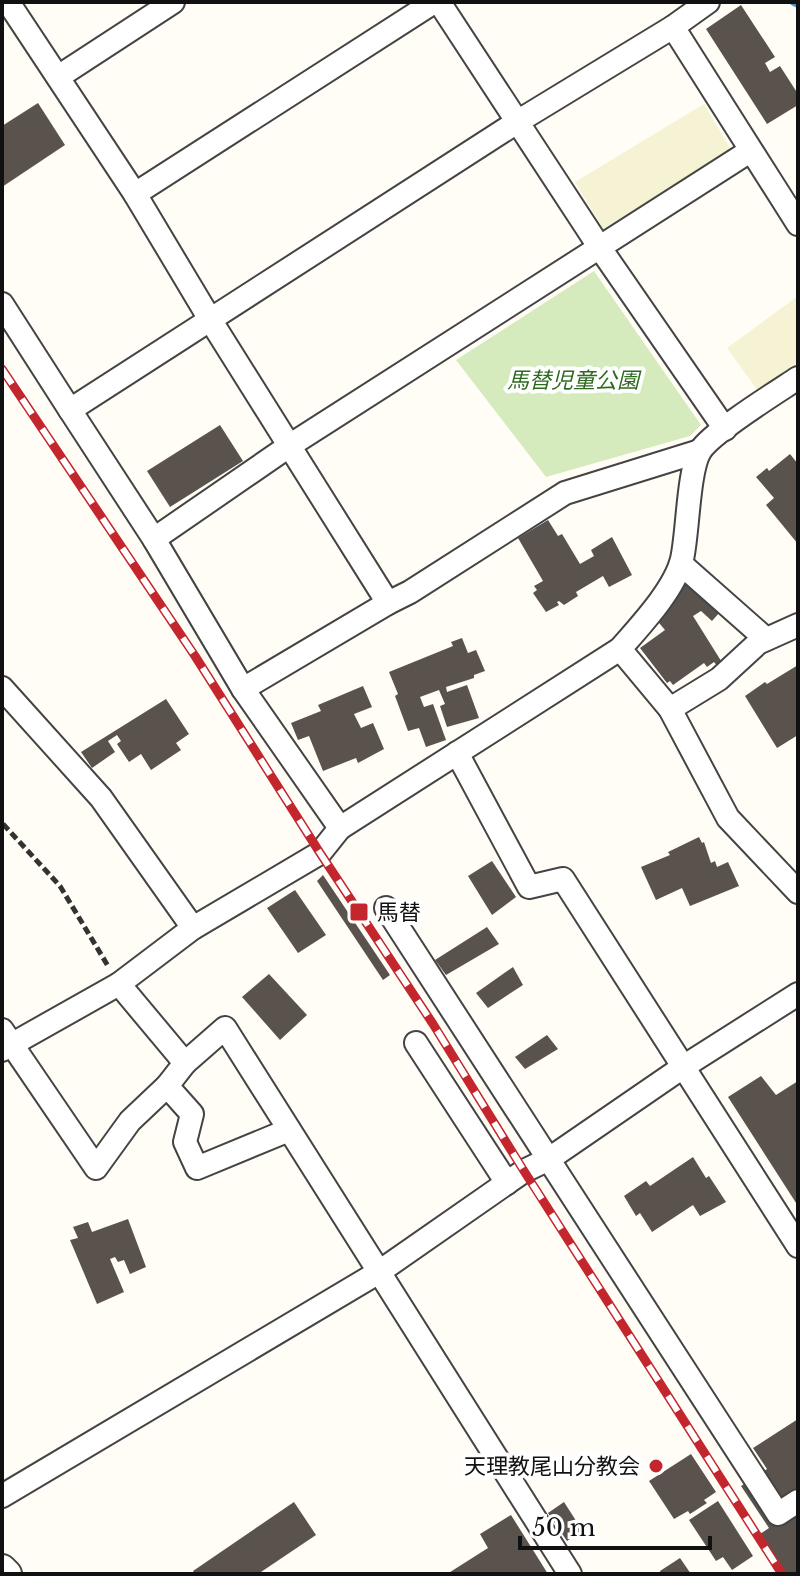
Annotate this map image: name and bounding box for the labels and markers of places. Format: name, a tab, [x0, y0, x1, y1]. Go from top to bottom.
place label: 馬替	[377, 899, 421, 926]
marker: 馬替	[348, 901, 370, 923]
place label: 天理教尾山分教会	[464, 1453, 640, 1480]
marker: 天理教尾山分教会	[647, 1457, 665, 1475]

